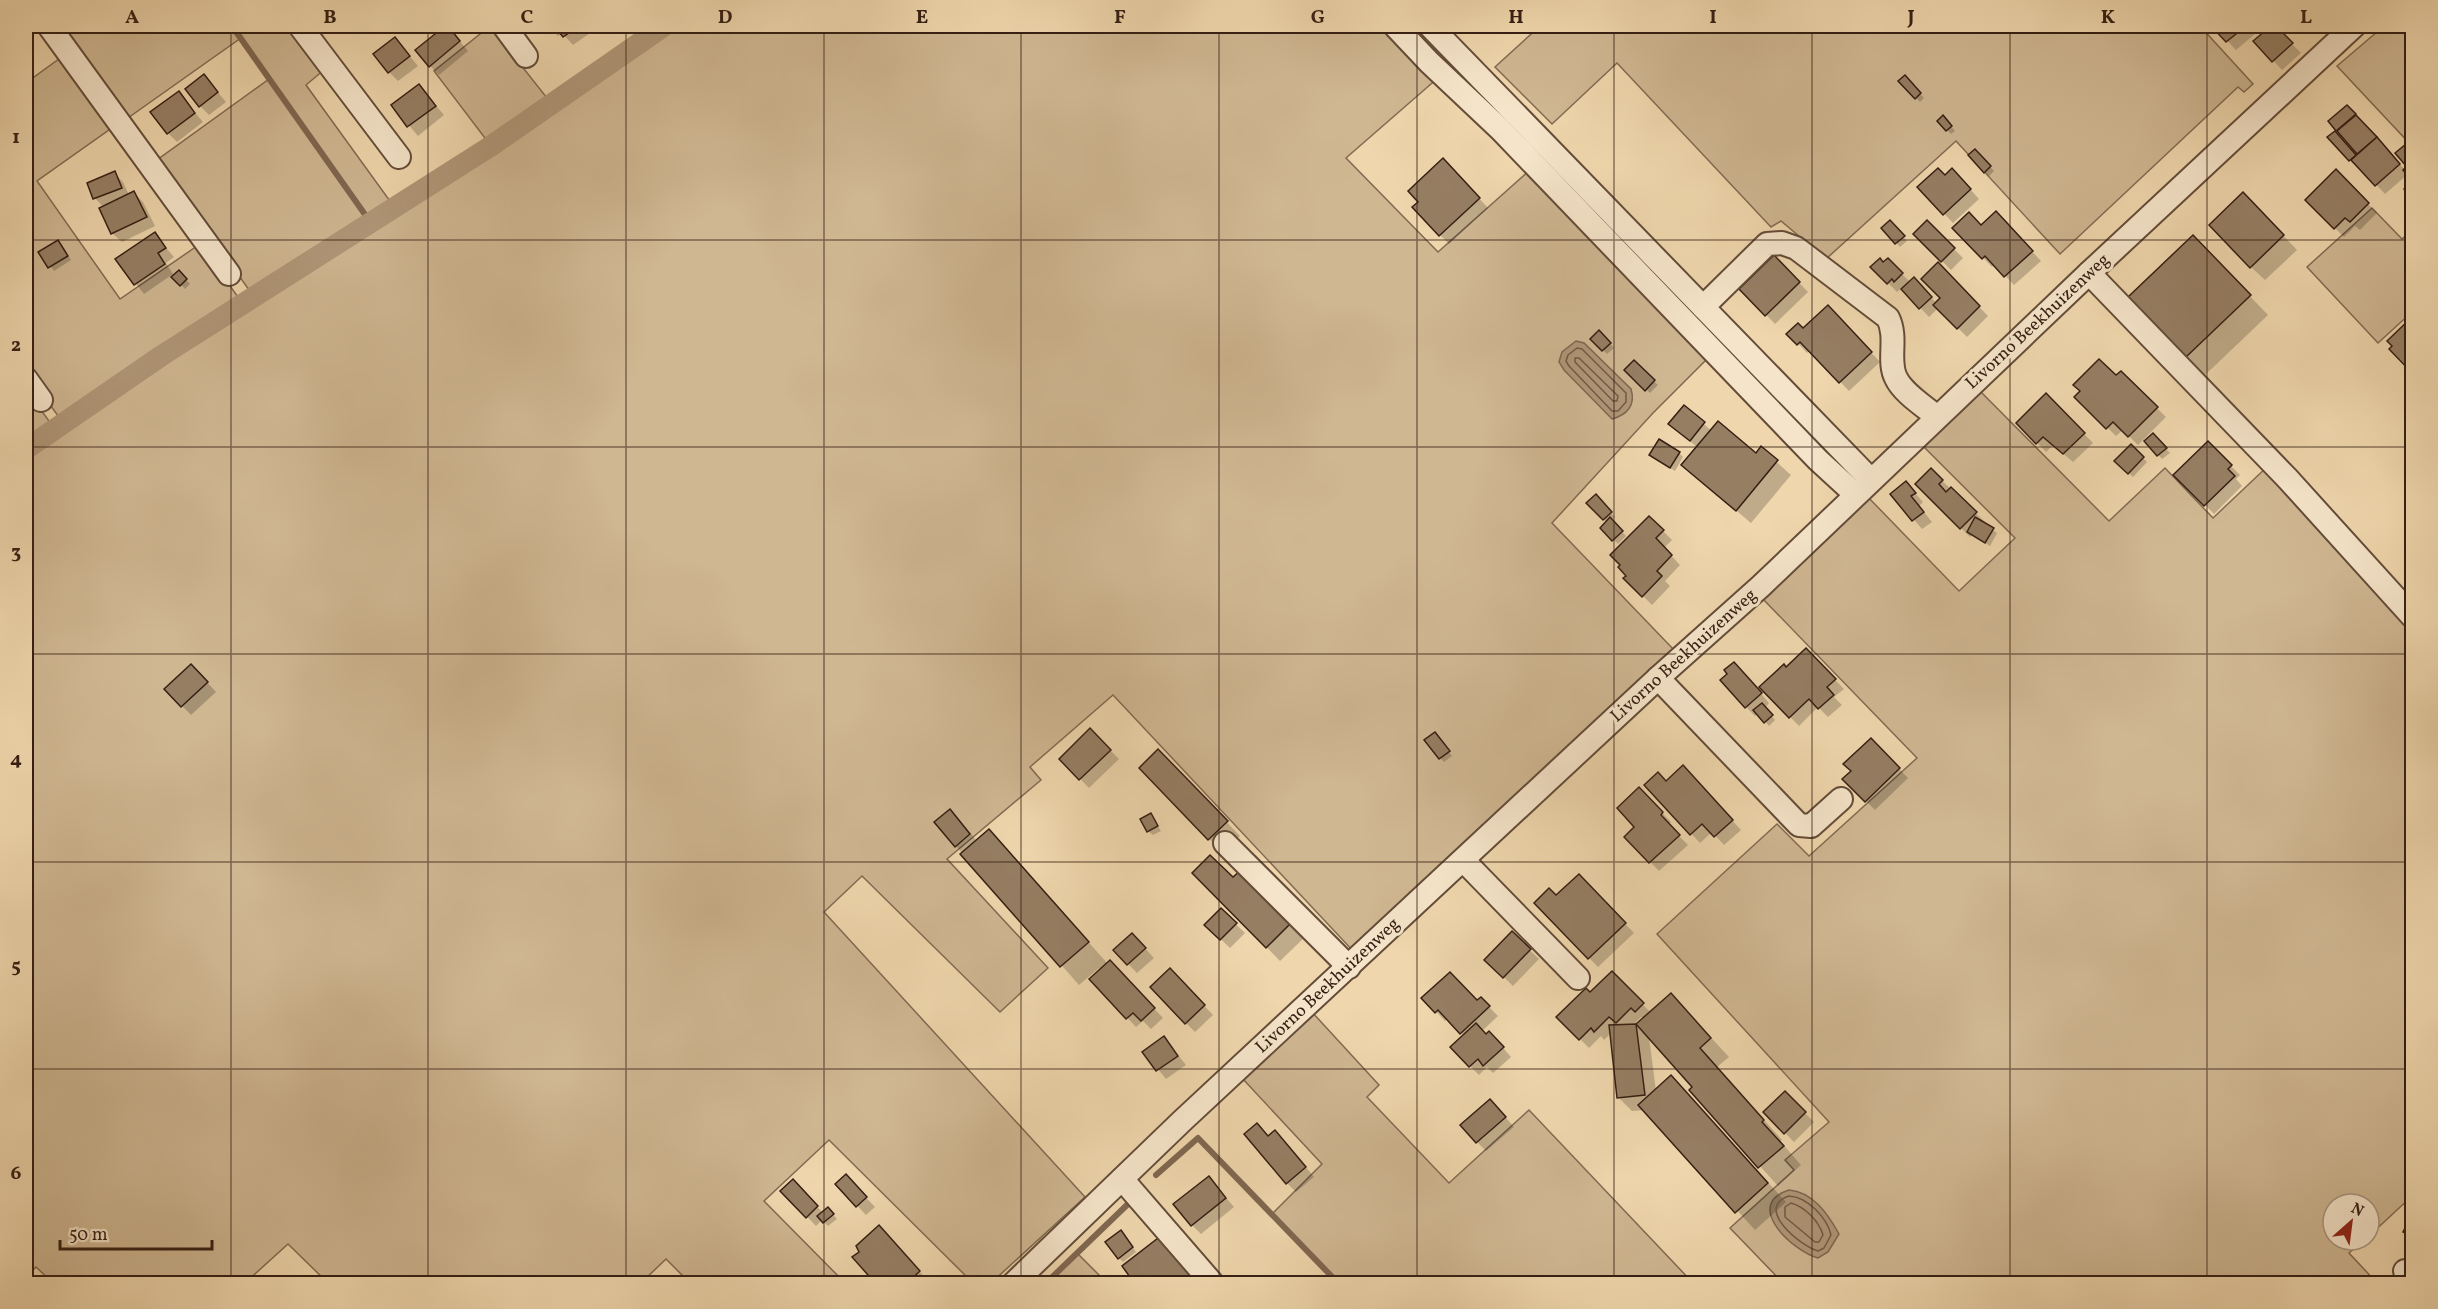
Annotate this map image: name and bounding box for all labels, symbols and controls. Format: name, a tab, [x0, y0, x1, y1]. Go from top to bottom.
text: A	[125, 4, 139, 32]
text: B	[323, 4, 337, 32]
text: C	[521, 4, 534, 32]
text: D	[718, 4, 732, 32]
text: E	[916, 4, 928, 32]
text: F	[1114, 4, 1126, 32]
text: G	[1311, 4, 1325, 32]
text: H	[1508, 4, 1524, 32]
text: I	[1709, 4, 1717, 32]
text: J	[1906, 4, 1915, 32]
text: K	[2101, 4, 2116, 32]
text: L	[2300, 4, 2312, 32]
text: 1	[12, 124, 20, 152]
street label: Livorno Beekhuizenweg	[1960, 248, 2116, 396]
text: 2	[11, 332, 21, 360]
text: 3	[11, 539, 21, 567]
street label: Livorno Beekhuizenweg	[1605, 583, 1763, 729]
text: 4	[10, 746, 22, 774]
street label: Livorno Beekhuizenweg	[1250, 912, 1406, 1060]
text: 5	[11, 953, 21, 981]
text: 6	[11, 1160, 22, 1188]
north arrow	[2321, 1192, 2381, 1252]
text: N	[2347, 1198, 2368, 1223]
scale bar	[60, 1213, 212, 1251]
text: 50 m	[69, 1223, 108, 1248]

